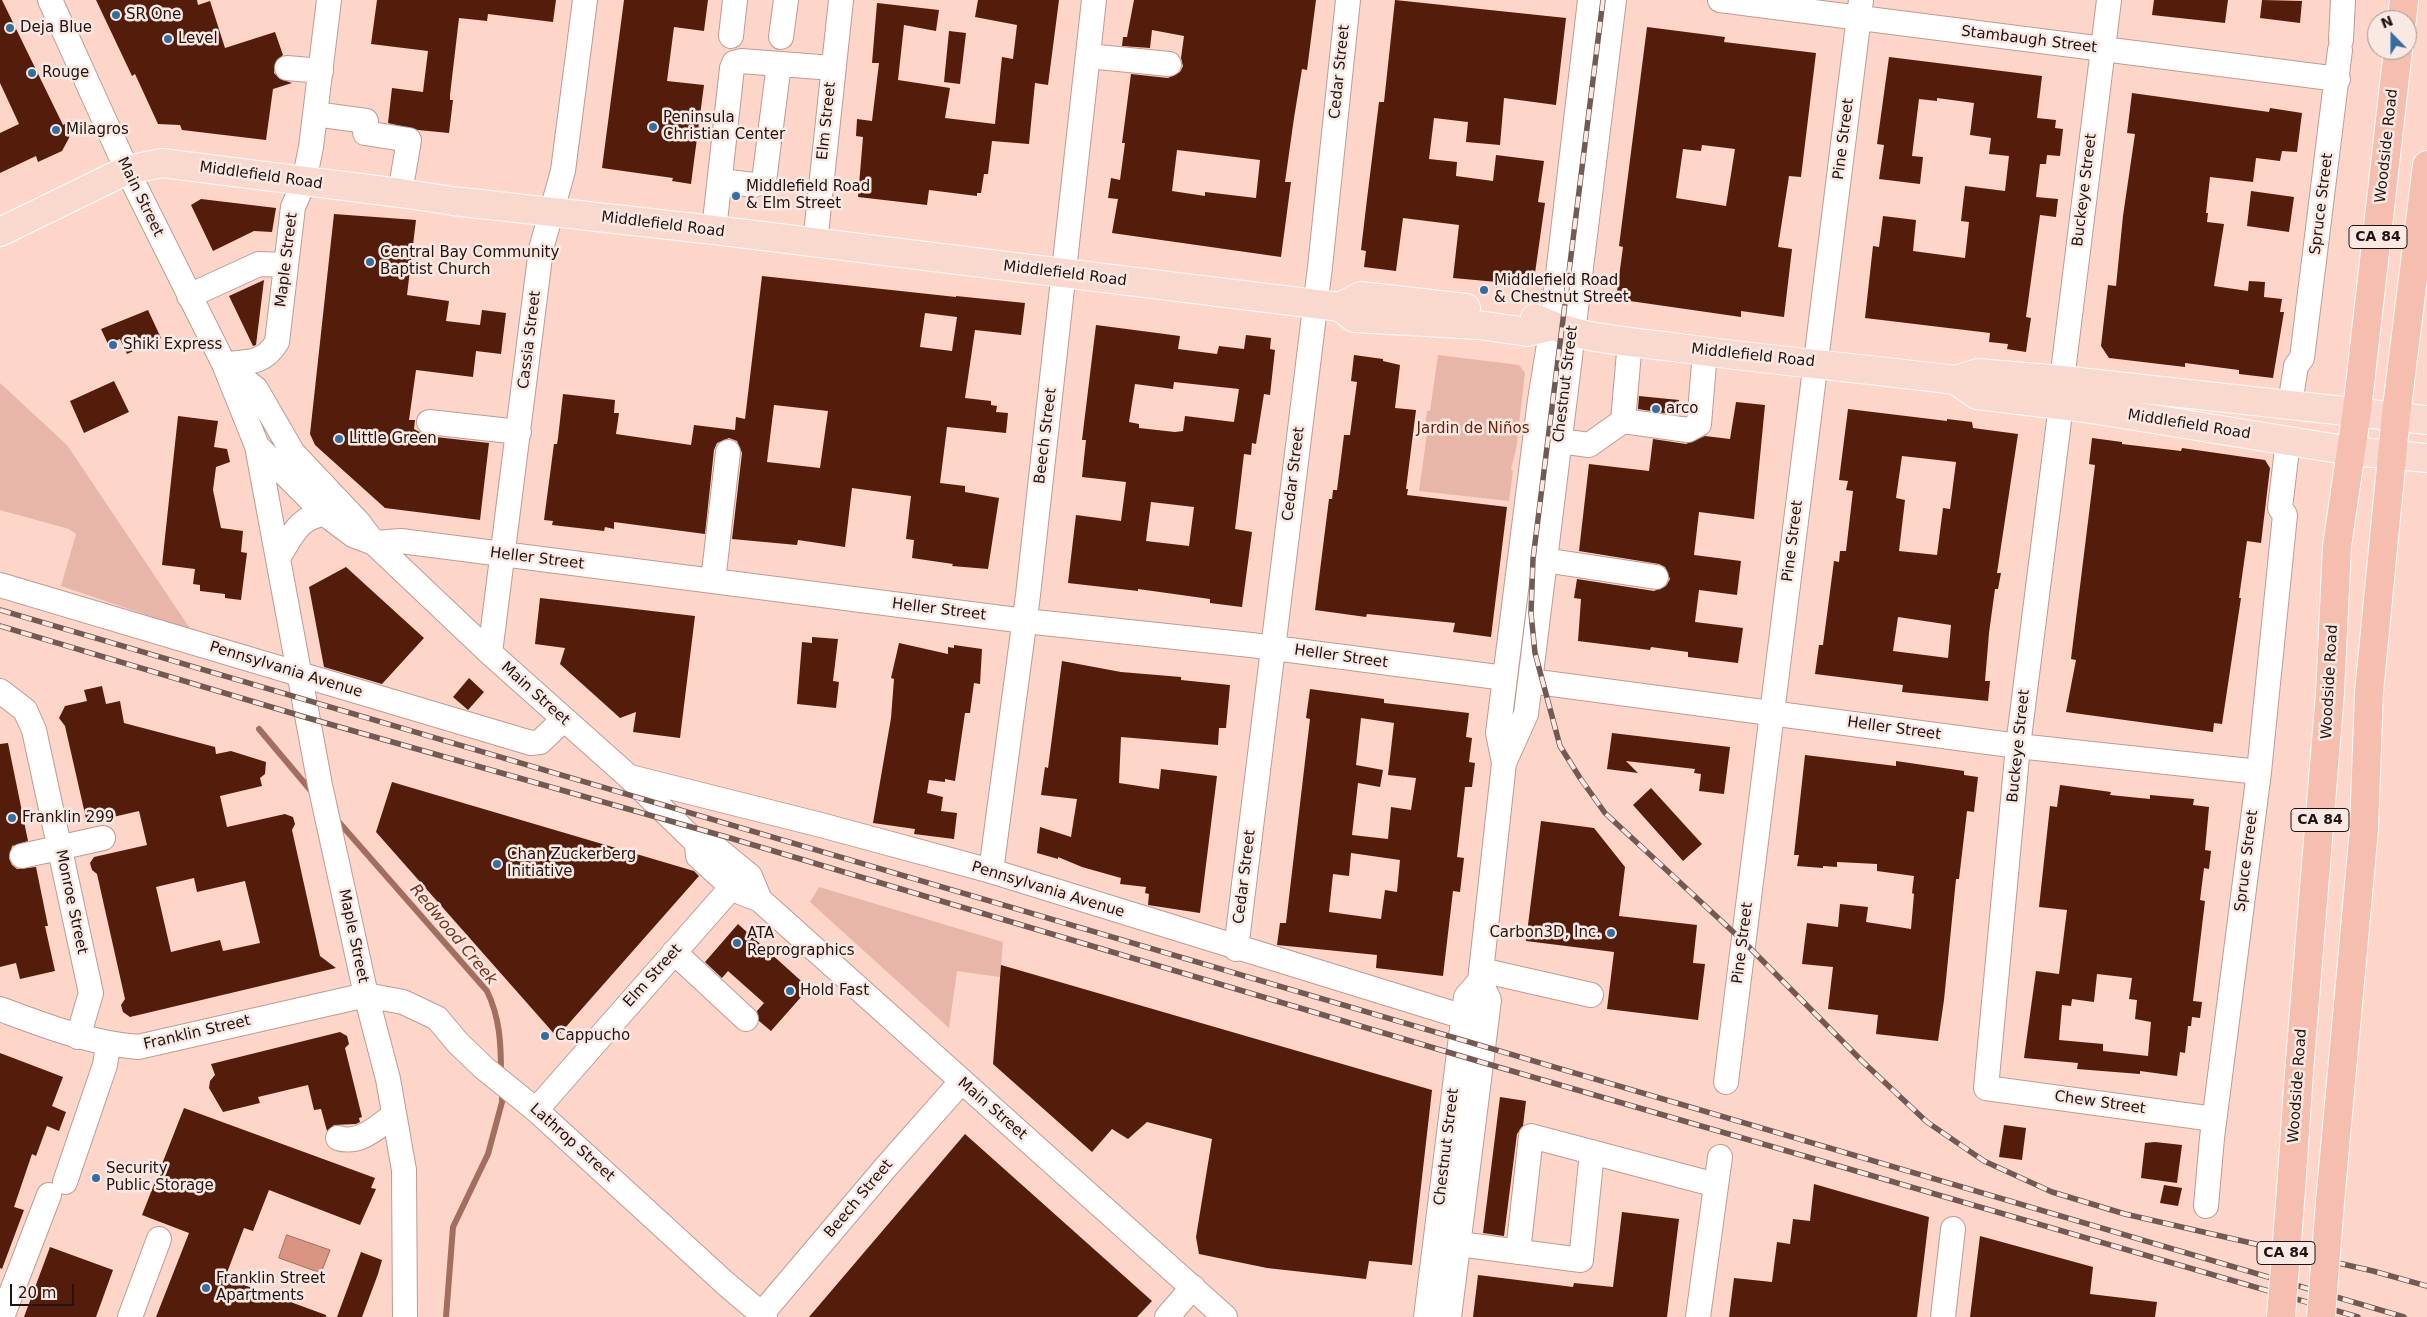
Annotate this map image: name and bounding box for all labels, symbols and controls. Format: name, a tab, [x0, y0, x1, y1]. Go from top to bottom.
place label: SR One	[126, 6, 181, 24]
marker: SR One	[110, 9, 122, 21]
north arrow	[2367, 10, 2417, 60]
text: N	[2378, 12, 2395, 32]
place label: Deja Blue	[20, 19, 92, 37]
marker: Deja Blue	[4, 22, 16, 34]
street label: Stambaugh Street	[1960, 23, 2098, 57]
street label: Cedar Street	[1326, 24, 1354, 120]
place label: Level	[178, 30, 218, 48]
marker: Level	[162, 33, 174, 45]
place label: Rouge	[42, 64, 89, 82]
marker: Rouge	[26, 67, 38, 79]
street label: Elm Street	[814, 81, 840, 161]
street label: Woodside Road	[2372, 88, 2402, 204]
street label: Pine Street	[1830, 97, 1858, 181]
place label: Peninsula Christian Center	[663, 109, 785, 144]
place label: Milagros	[66, 121, 129, 139]
marker: Peninsula Christian Center	[647, 121, 659, 133]
marker: Milagros	[50, 124, 62, 136]
street label: Buckeye Street	[2069, 132, 2101, 248]
street label: Spruce Street	[2307, 152, 2337, 256]
street label: Main Street	[113, 154, 167, 240]
street label: Middlefield Road	[198, 158, 324, 194]
place label: Middlefield Road & Elm Street	[746, 178, 870, 213]
marker: Middlefield Road & Elm Street	[730, 190, 742, 202]
street label: Middlefield Road	[600, 208, 726, 242]
street label: Maple Street	[272, 212, 302, 308]
road number: CA 84	[2349, 226, 2407, 248]
place label: Central Bay Community Baptist Church	[380, 244, 559, 279]
marker: Central Bay Community Baptist Church	[364, 256, 376, 268]
street label: Middlefield Road	[1002, 257, 1128, 291]
place label: Middlefield Road & Chestnut Street	[1494, 272, 1629, 307]
marker: Middlefield Road & Chestnut Street	[1478, 284, 1490, 296]
street label: Cassia Street	[515, 290, 545, 390]
street label: Chestnut Street	[1550, 324, 1582, 444]
place label: Shiki Express	[123, 336, 222, 354]
marker: Shiki Express	[107, 339, 119, 351]
street label: Middlefield Road	[1690, 341, 1816, 371]
street label: Beech Street	[1031, 387, 1061, 485]
place label: arco	[1666, 400, 1698, 418]
marker: arco	[1650, 403, 1662, 415]
street label: Middlefield Road	[2126, 406, 2252, 444]
park label: Jardin de Niños	[1417, 420, 1529, 438]
street label: Cedar Street	[1279, 426, 1309, 522]
place label: Little Green	[349, 430, 437, 448]
marker: Little Green	[333, 433, 345, 445]
street label: Pine Street	[1779, 499, 1807, 583]
street label: Heller Street	[489, 544, 585, 574]
street label: Heller Street	[891, 595, 987, 625]
street label: Woodside Road	[2318, 624, 2342, 740]
street label: Pennsylvania Avenue	[207, 638, 365, 702]
street label: Heller Street	[1293, 642, 1389, 672]
street label: Main Street	[497, 658, 573, 730]
street label: Buckeye Street	[2004, 688, 2034, 804]
street label: Heller Street	[1846, 714, 1942, 744]
road number: CA 84	[2291, 808, 2349, 832]
place label: Franklin 299	[22, 809, 114, 827]
street label: Spruce Street	[2232, 809, 2262, 913]
marker: Franklin 299	[6, 812, 18, 824]
street label: Cedar Street	[1230, 829, 1260, 925]
place label: Chan Zuckerberg Initiative	[507, 846, 636, 881]
street label: Monroe Street	[51, 848, 91, 956]
marker: Chan Zuckerberg Initiative	[491, 858, 503, 870]
street label: Pennsylvania Avenue	[969, 858, 1127, 922]
water label: Redwood Creek	[405, 881, 501, 989]
street label: Maple Street	[334, 887, 372, 985]
street label: Pine Street	[1729, 901, 1757, 985]
place label: Carbon3D, Inc.	[1489, 924, 1601, 942]
place label: ATA Reprographics	[747, 925, 855, 960]
marker: Carbon3D, Inc.	[1605, 927, 1617, 939]
marker: ATA Reprographics	[731, 937, 743, 949]
street label: Elm Street	[620, 941, 686, 1011]
place label: Hold Fast	[800, 982, 869, 1000]
marker: Hold Fast	[784, 985, 796, 997]
street label: Franklin Street	[142, 1012, 252, 1054]
place label: Cappucho	[555, 1027, 630, 1045]
street label: Woodside Road	[2285, 1028, 2311, 1144]
marker: Cappucho	[539, 1030, 551, 1042]
street label: Main Street	[954, 1074, 1030, 1144]
street label: Chestnut Street	[1431, 1087, 1463, 1207]
street label: Chew Street	[2053, 1088, 2147, 1118]
street label: Lathrop Street	[526, 1100, 618, 1186]
street label: Beech Street	[821, 1156, 897, 1242]
place label: Security Public Storage	[106, 1160, 214, 1195]
marker: Security Public Storage	[90, 1172, 102, 1184]
road number: CA 84	[2257, 1242, 2315, 1264]
place label: Franklin Street Apartments	[216, 1270, 325, 1305]
scale bar	[12, 1274, 76, 1306]
marker: Franklin Street Apartments	[200, 1282, 212, 1294]
text: 20 m	[18, 1284, 56, 1302]

